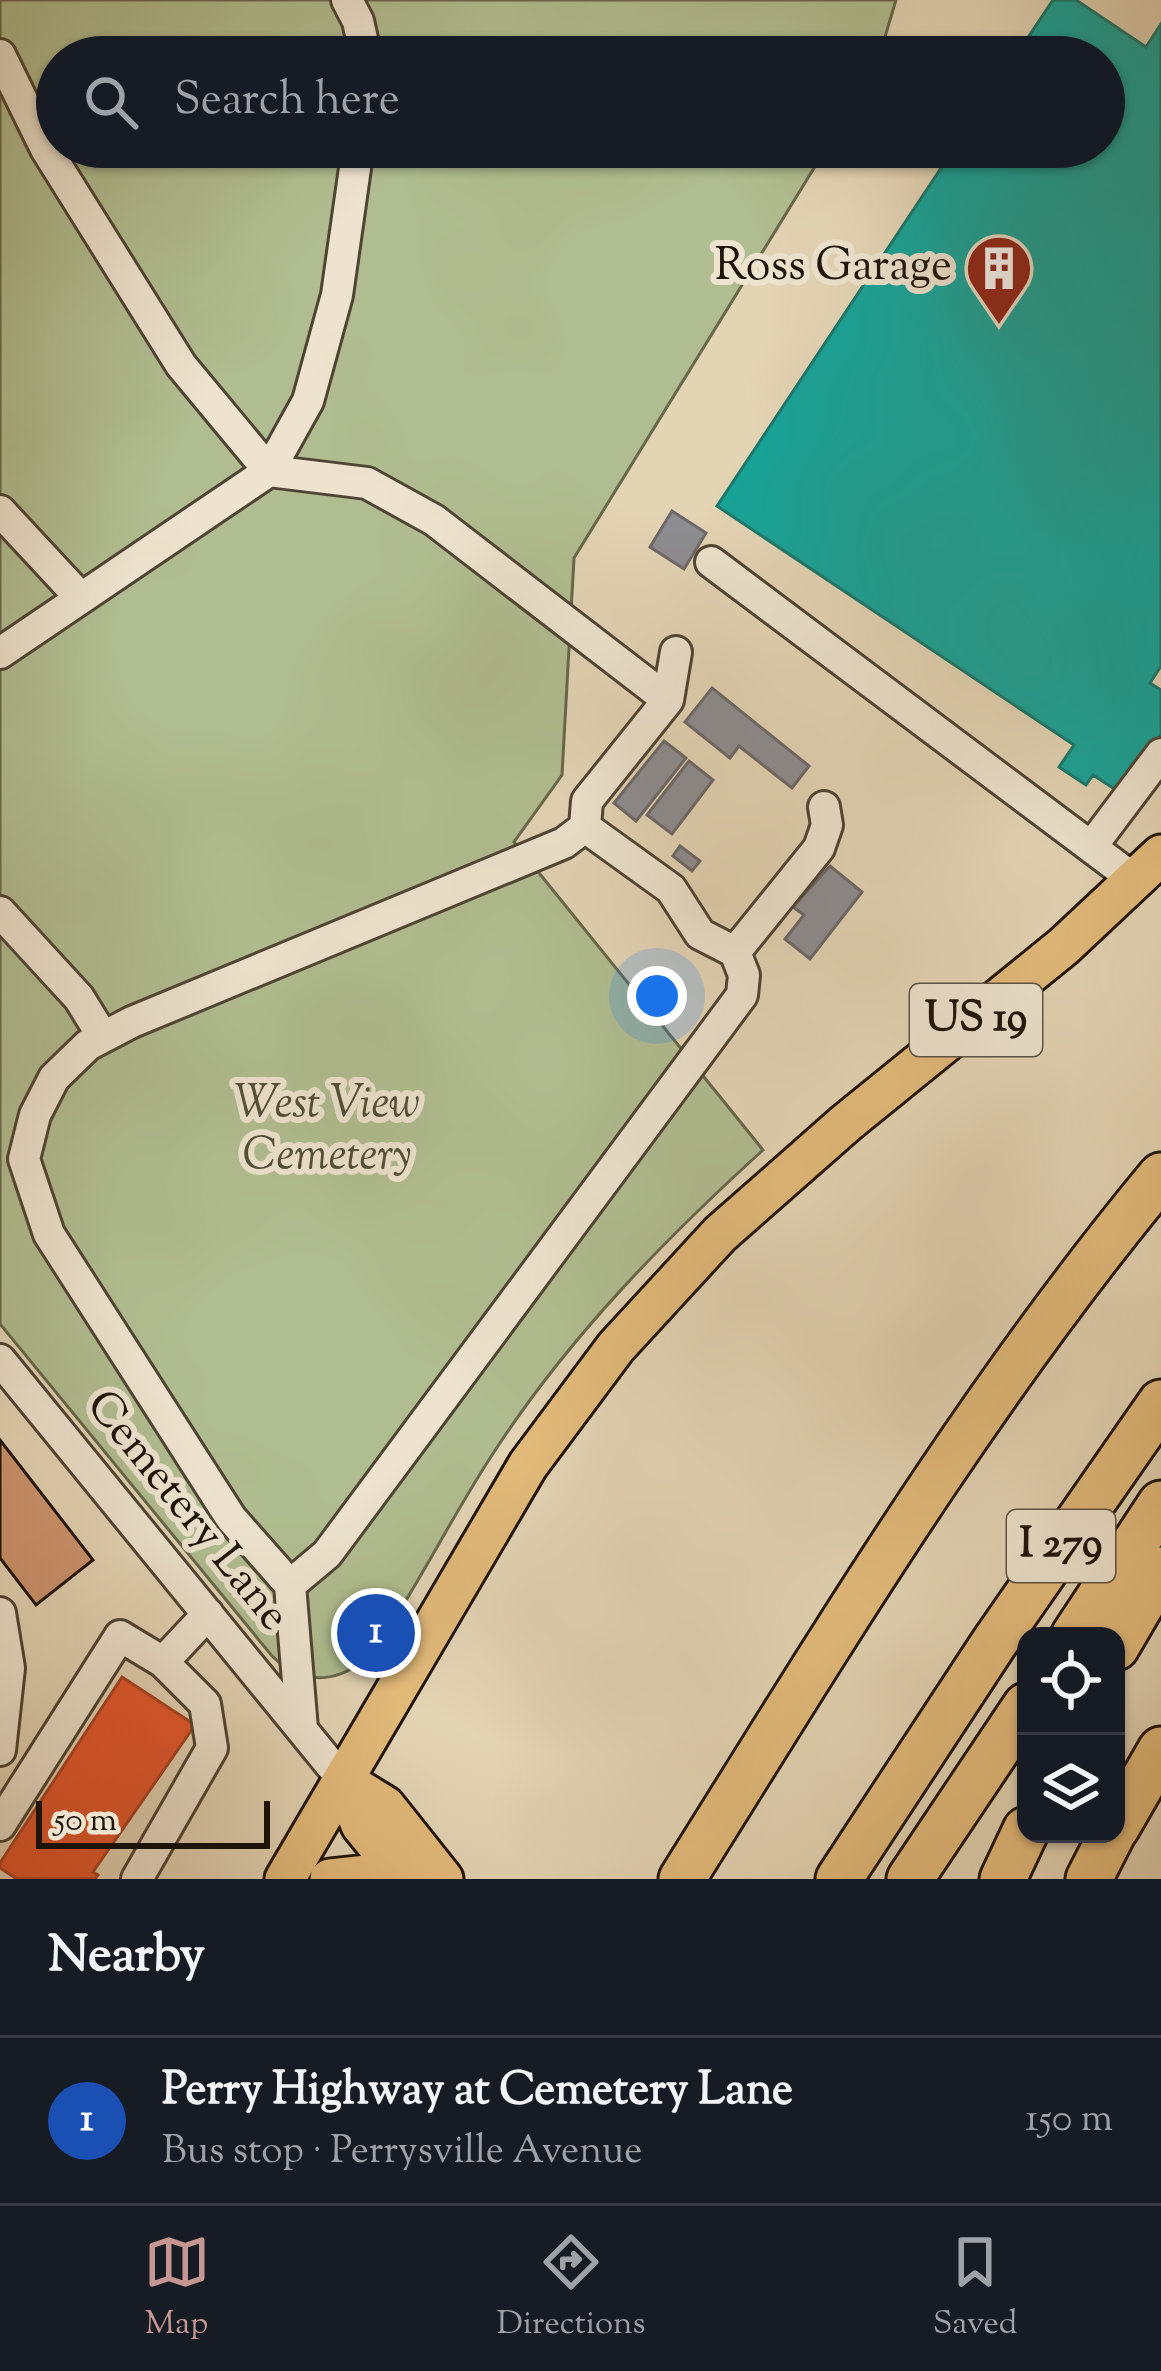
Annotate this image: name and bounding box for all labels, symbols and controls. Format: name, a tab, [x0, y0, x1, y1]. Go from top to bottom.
search box	[36, 36, 1125, 168]
icon: search	[78, 69, 144, 135]
text: Search here	[174, 70, 400, 135]
building icon: Ross Garage	[964, 233, 1034, 327]
place label: Ross Garage	[715, 236, 952, 301]
your location	[627, 966, 687, 1026]
road number: US 19	[910, 984, 1042, 1056]
park label: West View Cemetery	[234, 1073, 420, 1190]
street label: Cemetery Lane	[68, 1377, 304, 1647]
road number: I 279	[1007, 1510, 1115, 1582]
pin: 1	[337, 1588, 415, 1678]
map controls	[1017, 1627, 1125, 1843]
button: locate	[1017, 1627, 1125, 1735]
button: layers	[1017, 1735, 1125, 1843]
scale bar	[36, 1795, 270, 1848]
text: 50 m	[54, 1798, 117, 1846]
text: Nearby	[48, 1921, 205, 1994]
text: Perry Highway at Cemetery Lane	[162, 2060, 793, 2125]
text: 1	[80, 2093, 94, 2149]
text: 150 m	[1025, 2093, 1113, 2149]
text: Bus stop · Perrysville Avenue	[162, 2125, 642, 2181]
tab: Map	[144, 2229, 210, 2349]
tab: Directions	[497, 2229, 646, 2349]
tab: Saved	[933, 2229, 1017, 2349]

